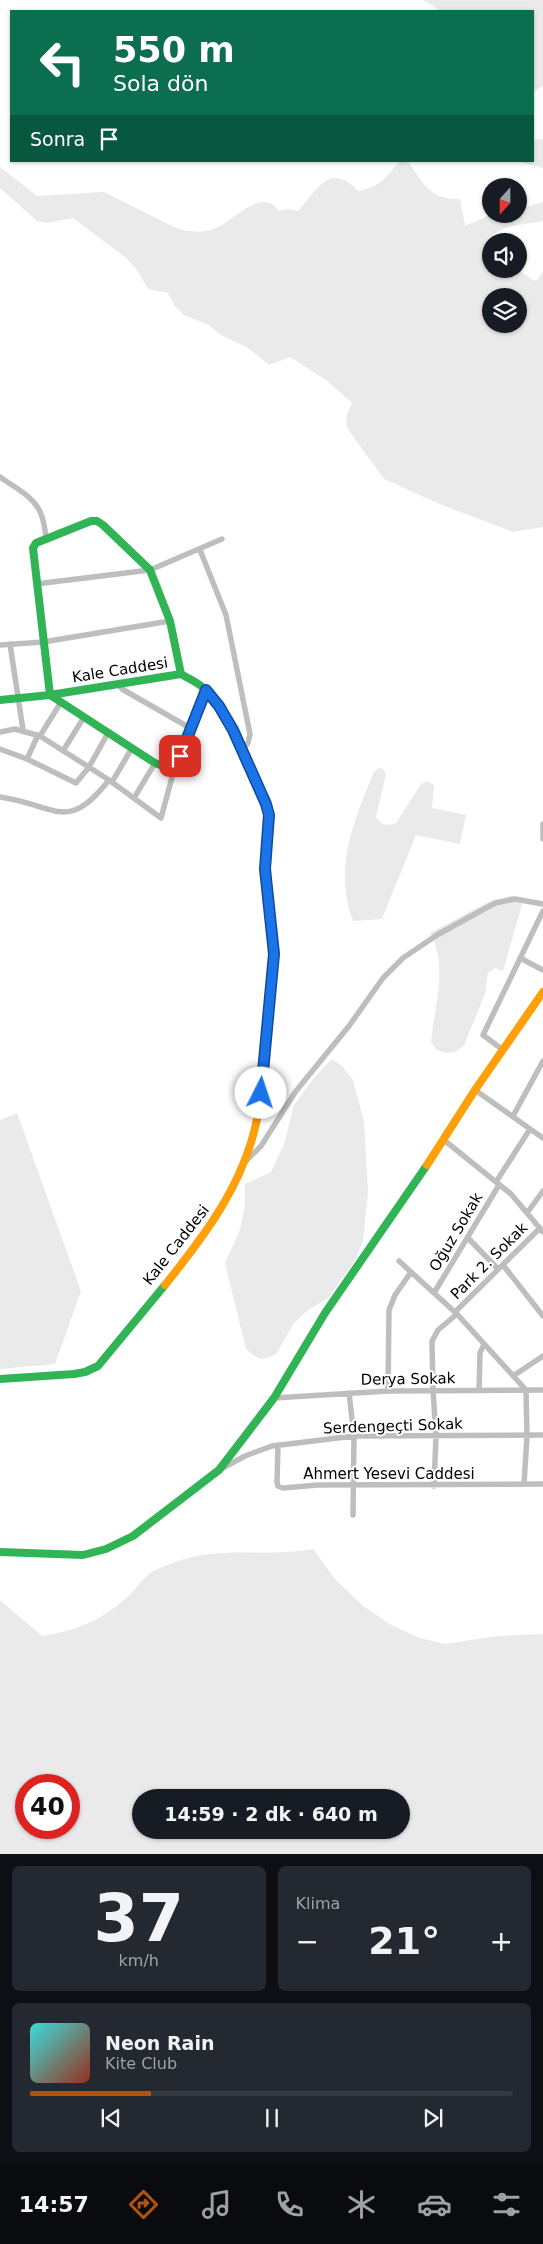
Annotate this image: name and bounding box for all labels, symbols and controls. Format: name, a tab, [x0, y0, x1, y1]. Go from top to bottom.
icon: left	[30, 30, 95, 95]
text: 550 m	[113, 30, 235, 70]
text: Sola dön	[113, 71, 208, 96]
icon: arrive	[95, 125, 123, 153]
text: Sonra	[30, 128, 85, 150]
north arrow	[482, 178, 528, 222]
map controls	[482, 178, 527, 333]
button: sound	[482, 233, 527, 278]
button: layers	[482, 288, 527, 333]
street label: Kale Caddesi	[71, 654, 169, 686]
pin	[159, 735, 201, 777]
icon: arrive	[166, 742, 194, 770]
position arrow	[234, 1066, 286, 1118]
street label: Oğuz Sokak	[425, 1189, 487, 1275]
street label: Kale Caddesi	[139, 1201, 213, 1289]
street label: Park 2. Sokak	[447, 1219, 531, 1303]
street label: Derya Sokak	[360, 1369, 456, 1389]
street label: Serdengeçti Sokak	[323, 1415, 463, 1437]
street label: Ahmert Yesevi Caddesi	[303, 1465, 475, 1483]
speed limit sign: 40	[15, 1774, 80, 1839]
text: 14:59 · 2 dk · 640 m	[164, 1803, 378, 1825]
text: 37	[94, 1881, 184, 1956]
text: Klima	[296, 1894, 340, 1913]
text: 21°	[368, 1919, 440, 1963]
text: −	[296, 1925, 319, 1958]
text: +	[490, 1925, 513, 1958]
text: km/h	[119, 1951, 159, 1970]
text: Neon Rain	[105, 2032, 214, 2054]
text: Kite Club	[105, 2054, 177, 2073]
icon: previous	[97, 2104, 125, 2132]
icon: pause	[258, 2104, 286, 2132]
icon: next	[419, 2104, 447, 2132]
icon: directions	[126, 2187, 161, 2222]
icon: music	[199, 2187, 234, 2222]
icon: phone	[272, 2187, 307, 2222]
icon: climate	[344, 2187, 379, 2222]
icon: car	[417, 2187, 452, 2222]
icon: filters	[489, 2187, 524, 2222]
text: 14:57	[19, 2192, 89, 2217]

